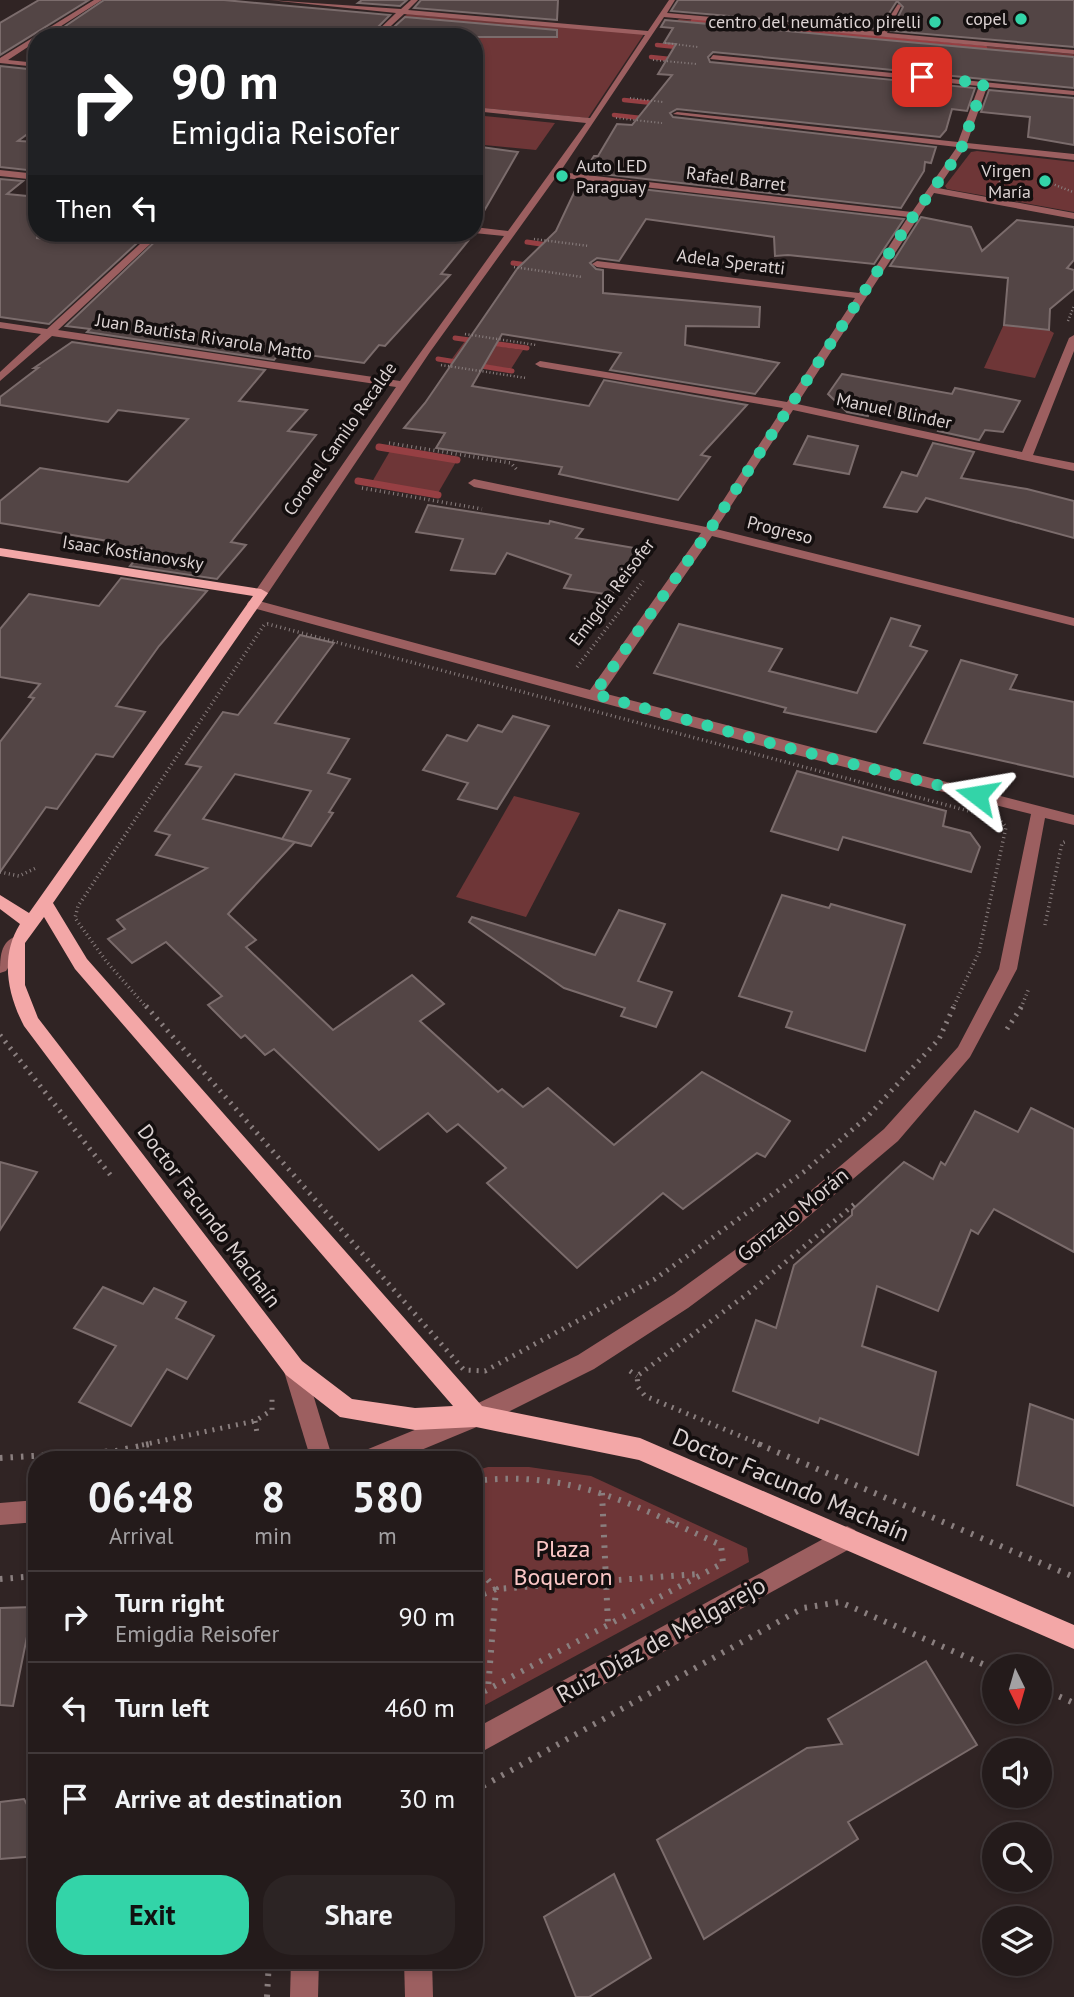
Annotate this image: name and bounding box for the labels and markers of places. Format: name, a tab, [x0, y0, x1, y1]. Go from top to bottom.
place label: copel	[966, 7, 1008, 30]
place label: centro del neumático pirelli	[708, 10, 921, 33]
marker: copel	[1013, 11, 1029, 27]
marker: centro del neumático pirelli	[927, 14, 943, 30]
pin	[892, 47, 952, 107]
place label: Auto LED Paraguay	[576, 154, 647, 198]
place label: Virgen María	[980, 159, 1031, 203]
marker: Auto LED Paraguay	[554, 168, 570, 184]
marker: Virgen María	[1037, 173, 1053, 189]

